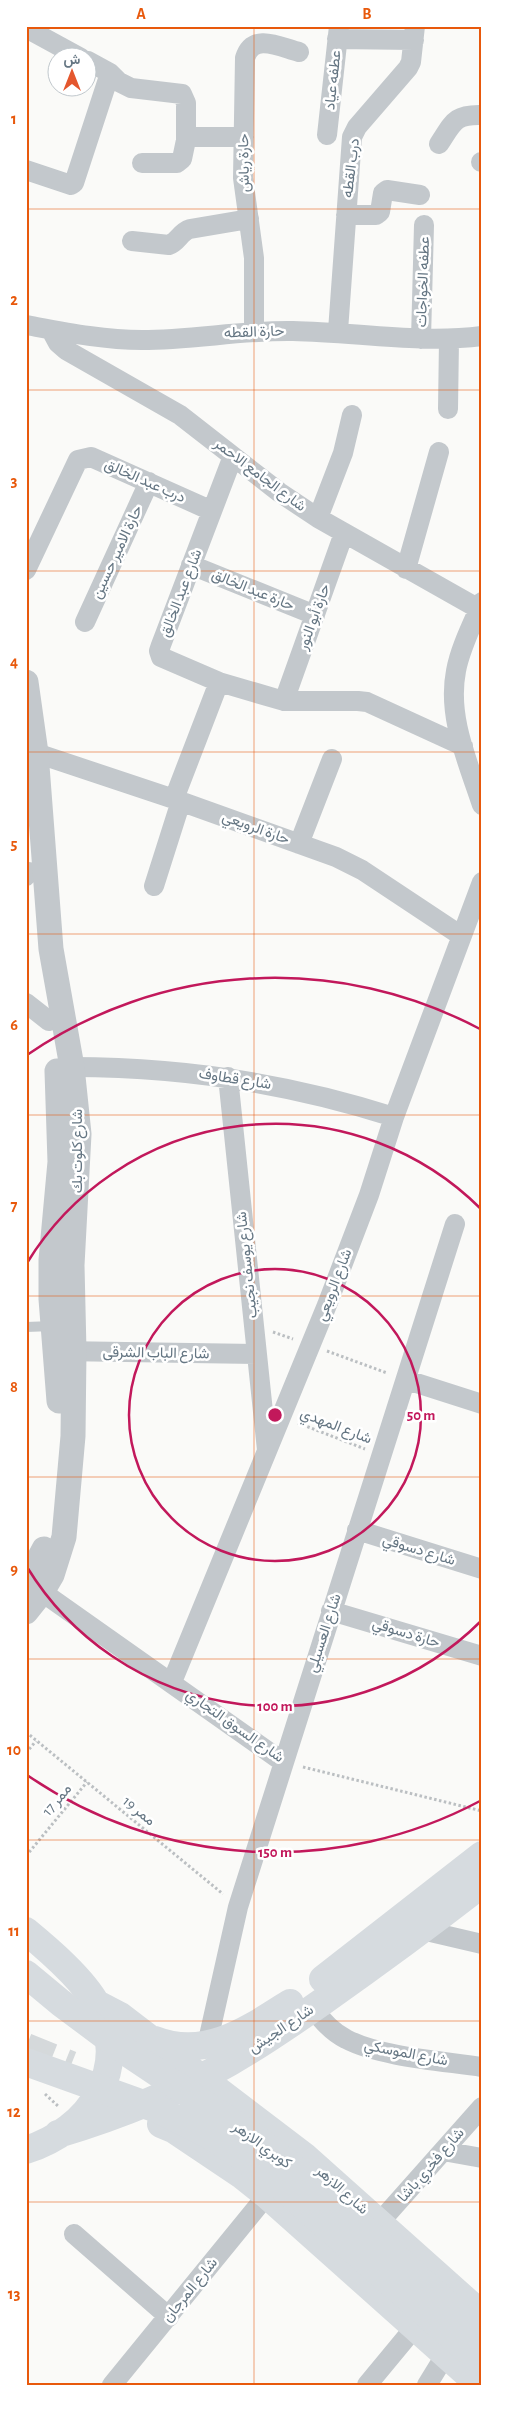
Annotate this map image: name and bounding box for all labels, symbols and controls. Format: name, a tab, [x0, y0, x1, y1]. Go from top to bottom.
text: A	[136, 6, 146, 22]
text: B	[362, 6, 372, 22]
north arrow	[48, 48, 98, 98]
street label: عطفه عياد	[322, 49, 345, 111]
text: ش	[64, 53, 81, 68]
text: 1	[11, 111, 17, 127]
street label: حارة رياش	[236, 133, 254, 193]
street label: درب القطه	[340, 137, 363, 199]
street label: عطفه الخواجات	[414, 236, 433, 328]
text: 2	[10, 292, 18, 308]
street label: حارة القطه	[223, 323, 285, 342]
street label: شارع الجامع الاحمر	[209, 435, 309, 517]
street label: درب عبد الخالق	[101, 456, 188, 507]
text: 3	[11, 473, 18, 489]
street label: حارة الامير حسين	[89, 503, 147, 602]
street label: شارع عبد الخالق	[157, 547, 207, 640]
street label: حارة عبد الخالق	[209, 567, 296, 615]
street label: حارة أبو النور	[294, 582, 334, 653]
text: 4	[10, 654, 18, 670]
street label: حارة الرويعي	[219, 809, 292, 852]
text: 5	[11, 836, 18, 852]
text: 6	[10, 1017, 18, 1033]
street label: شارع قطاوف	[197, 1066, 272, 1095]
street label: شارع كلوت بك	[70, 1109, 88, 1193]
text: 7	[11, 1198, 18, 1214]
street label: شارع يوسف نجيب	[234, 1211, 263, 1319]
street label: شارع الرويعي	[313, 1247, 359, 1325]
street label: شارع الباب الشرقى	[102, 1345, 210, 1364]
text: 8	[10, 1379, 18, 1395]
centre of rings	[266, 1406, 284, 1424]
street label: شارع المهدي	[296, 1406, 374, 1451]
text: 50 m	[407, 1408, 435, 1423]
street label: شارع دسوقي	[380, 1532, 457, 1573]
text: 9	[10, 1561, 18, 1577]
street label: شارع العسيلي	[304, 1592, 349, 1676]
street label: حارة دسوقي	[369, 1616, 442, 1655]
street label: شارع السوق التجاري	[180, 1687, 287, 1770]
text: 100 m	[257, 1699, 293, 1714]
text: 10	[7, 1742, 21, 1758]
street label: ممر 17	[40, 1781, 75, 1819]
street label: ممر 19	[119, 1793, 158, 1829]
text: 150 m	[258, 1845, 292, 1860]
text: 11	[8, 1923, 20, 1939]
street label: شارع الجيش	[246, 2002, 318, 2059]
street label: شارع الموسكي	[362, 2038, 449, 2073]
text: 12	[7, 2104, 21, 2120]
street label: كوبري الازهر	[226, 2118, 295, 2176]
street label: شارع فخري باشا	[395, 2125, 471, 2208]
street label: شارع الازهر	[310, 2162, 371, 2220]
street label: شارع المرجان	[160, 2255, 223, 2327]
text: 13	[8, 2286, 20, 2302]

